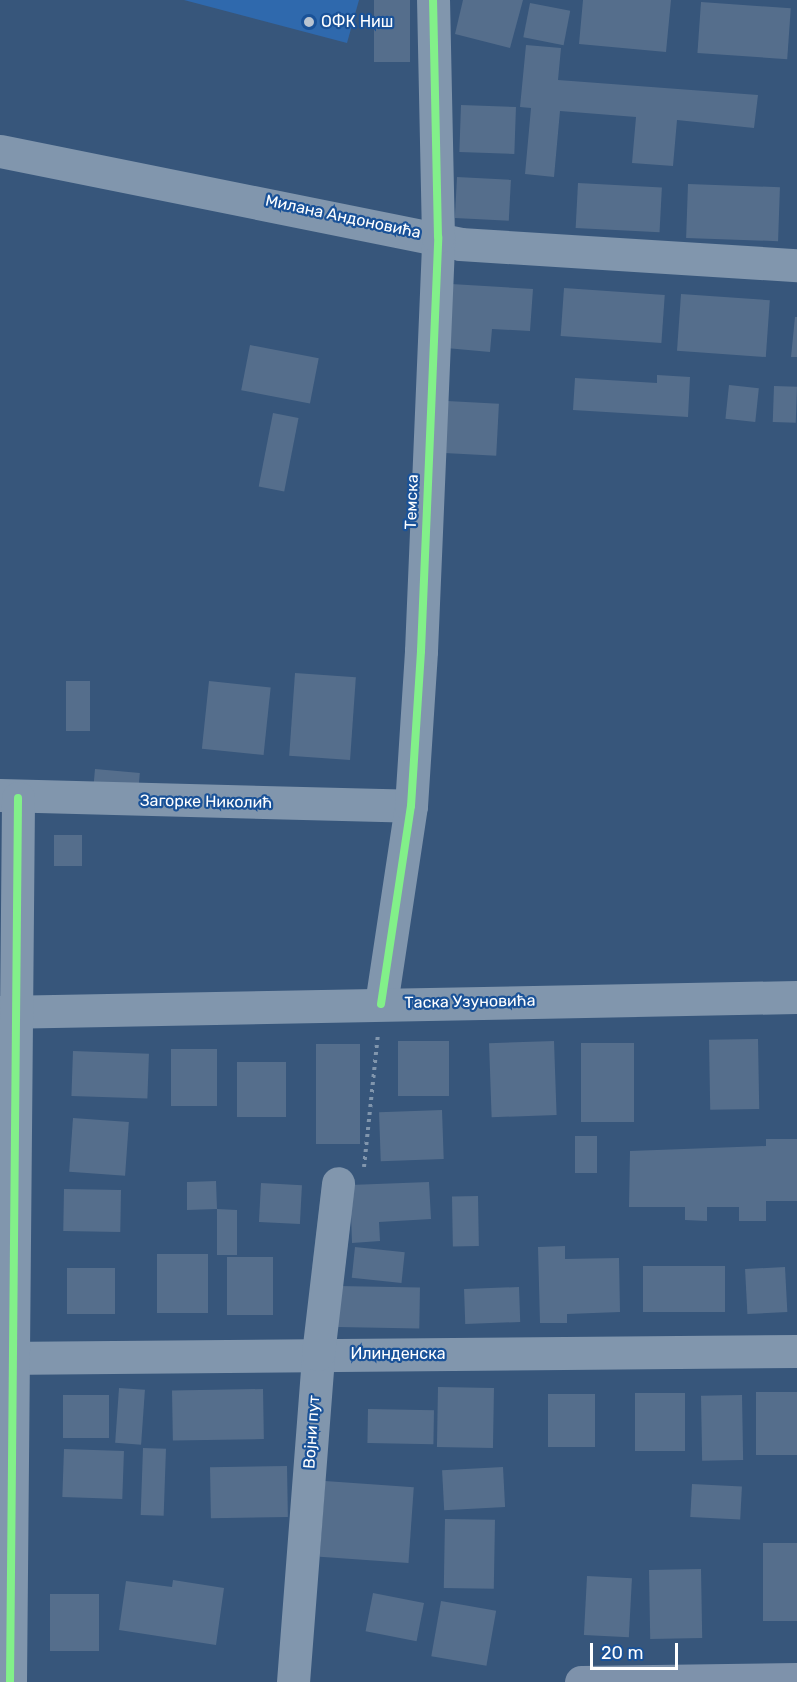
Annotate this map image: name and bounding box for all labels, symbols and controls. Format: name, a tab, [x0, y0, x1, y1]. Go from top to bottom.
place label: ОФК Ниш	[321, 12, 393, 32]
marker: ОФК Ниш	[302, 15, 316, 29]
street label: Милана Андоновића	[263, 191, 423, 243]
street label: Темска	[401, 474, 423, 530]
street label: Загорке Николић	[140, 791, 272, 813]
street label: Таска Узуновића	[404, 991, 536, 1013]
street label: Илинденска	[350, 1344, 446, 1364]
street label: Војни пут	[300, 1395, 324, 1469]
scale bar	[593, 1631, 682, 1669]
text: 20 m	[601, 1642, 643, 1664]

